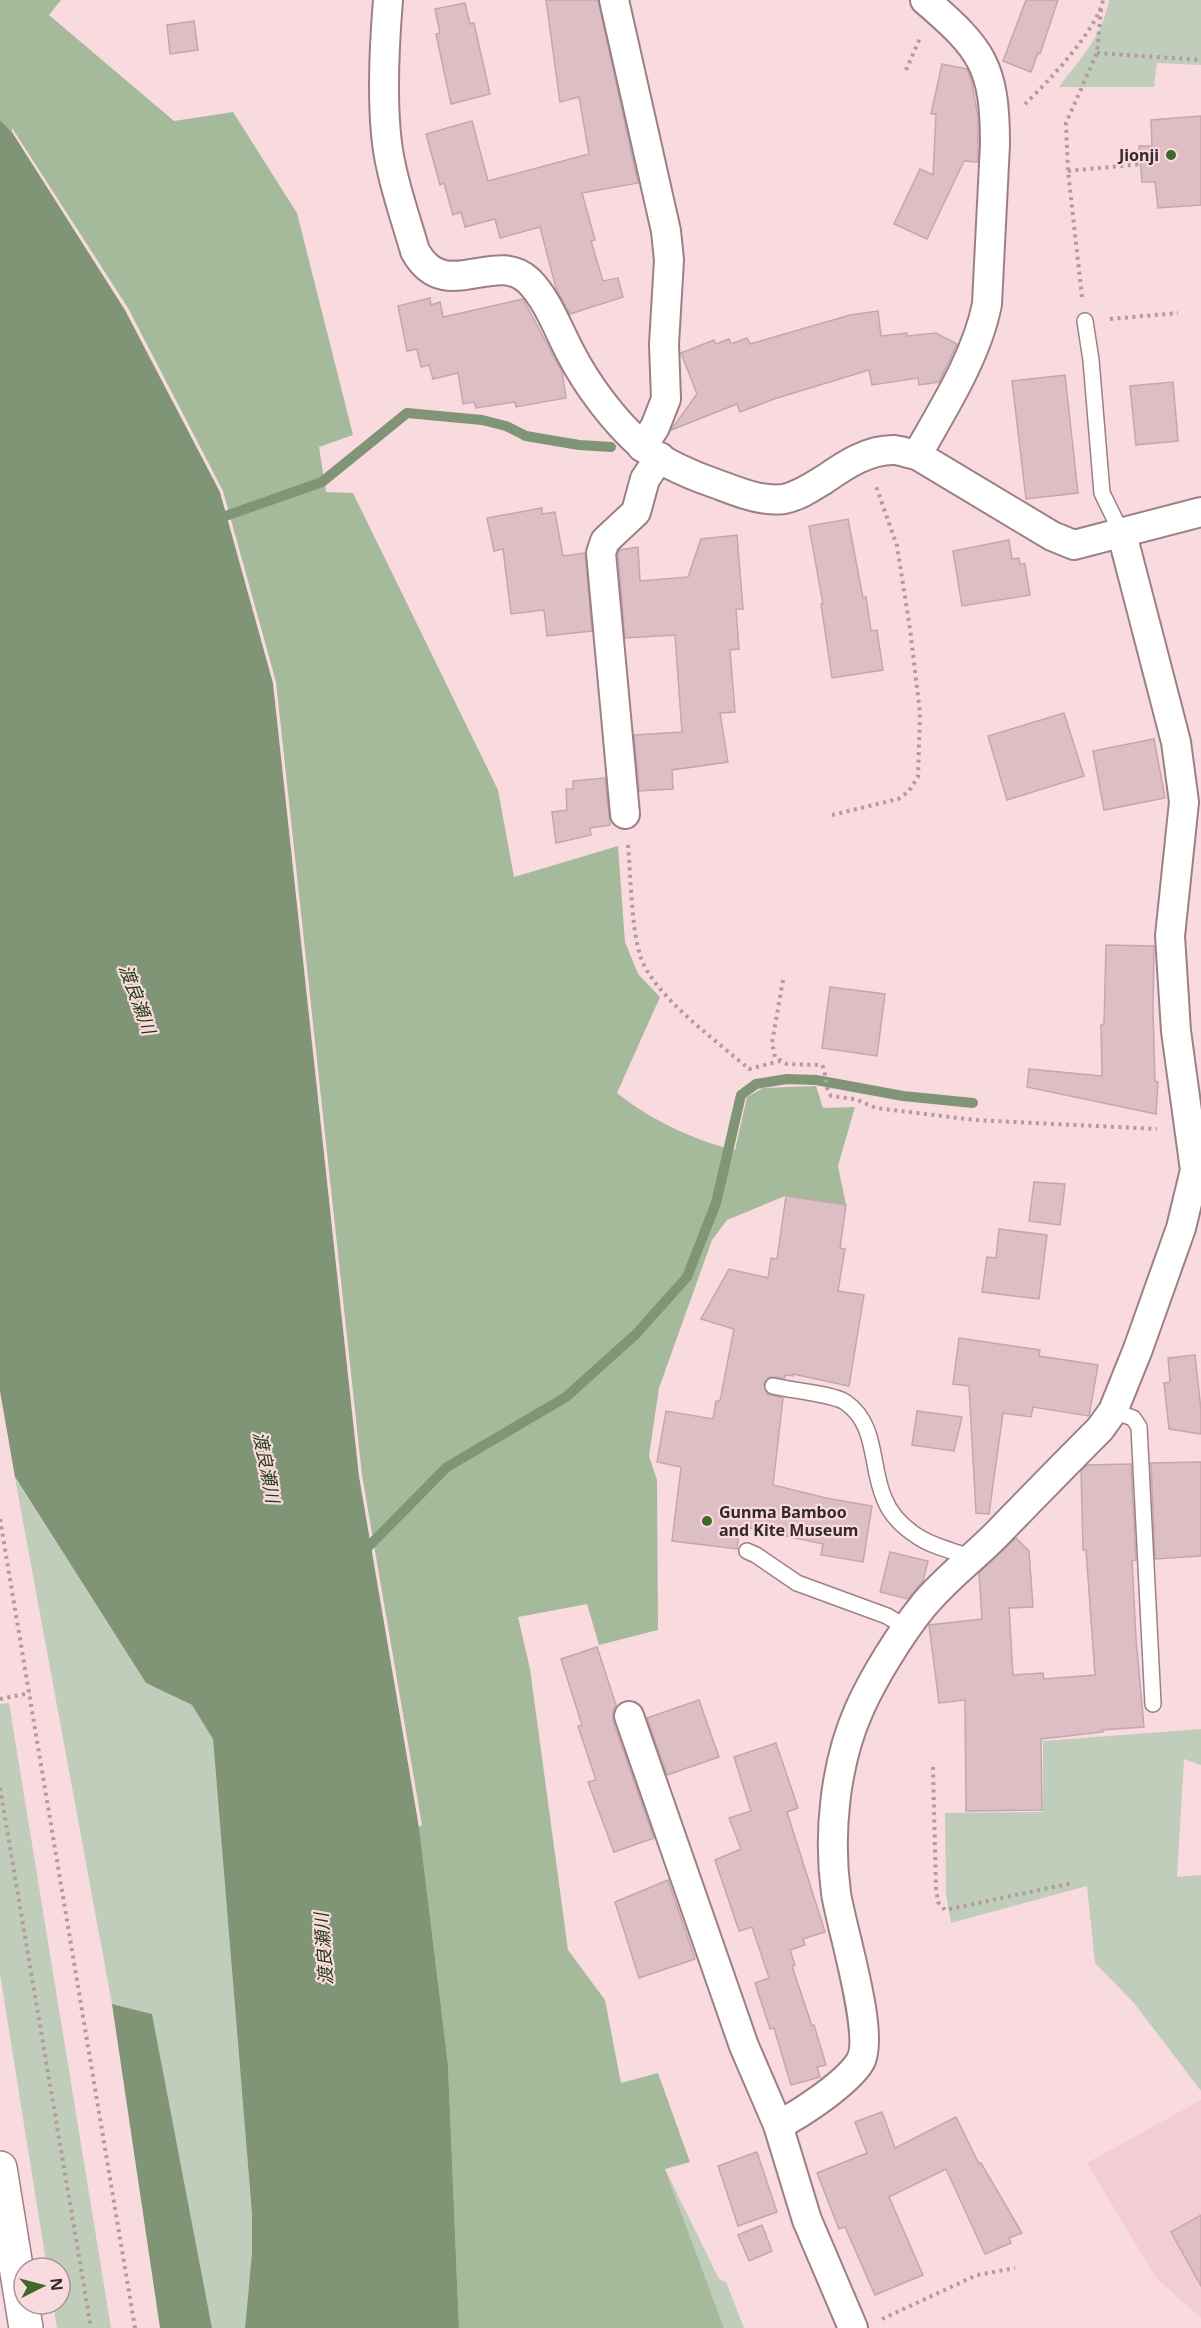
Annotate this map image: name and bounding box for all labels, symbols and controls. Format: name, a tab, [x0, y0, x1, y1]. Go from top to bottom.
place label: Jionji	[1117, 144, 1159, 166]
marker: Jionji	[1164, 148, 1178, 162]
water label: 渡良瀬川	[114, 961, 162, 1039]
water label: 渡良瀬川	[248, 1429, 286, 1507]
place label: Gunma Bamboo and Kite Museum	[719, 1501, 858, 1541]
marker: Gunma Bamboo and Kite Museum	[700, 1514, 714, 1528]
water label: 渡良瀬川	[308, 1910, 337, 1986]
north arrow	[12, 2256, 72, 2316]
text: N	[45, 2277, 69, 2292]

